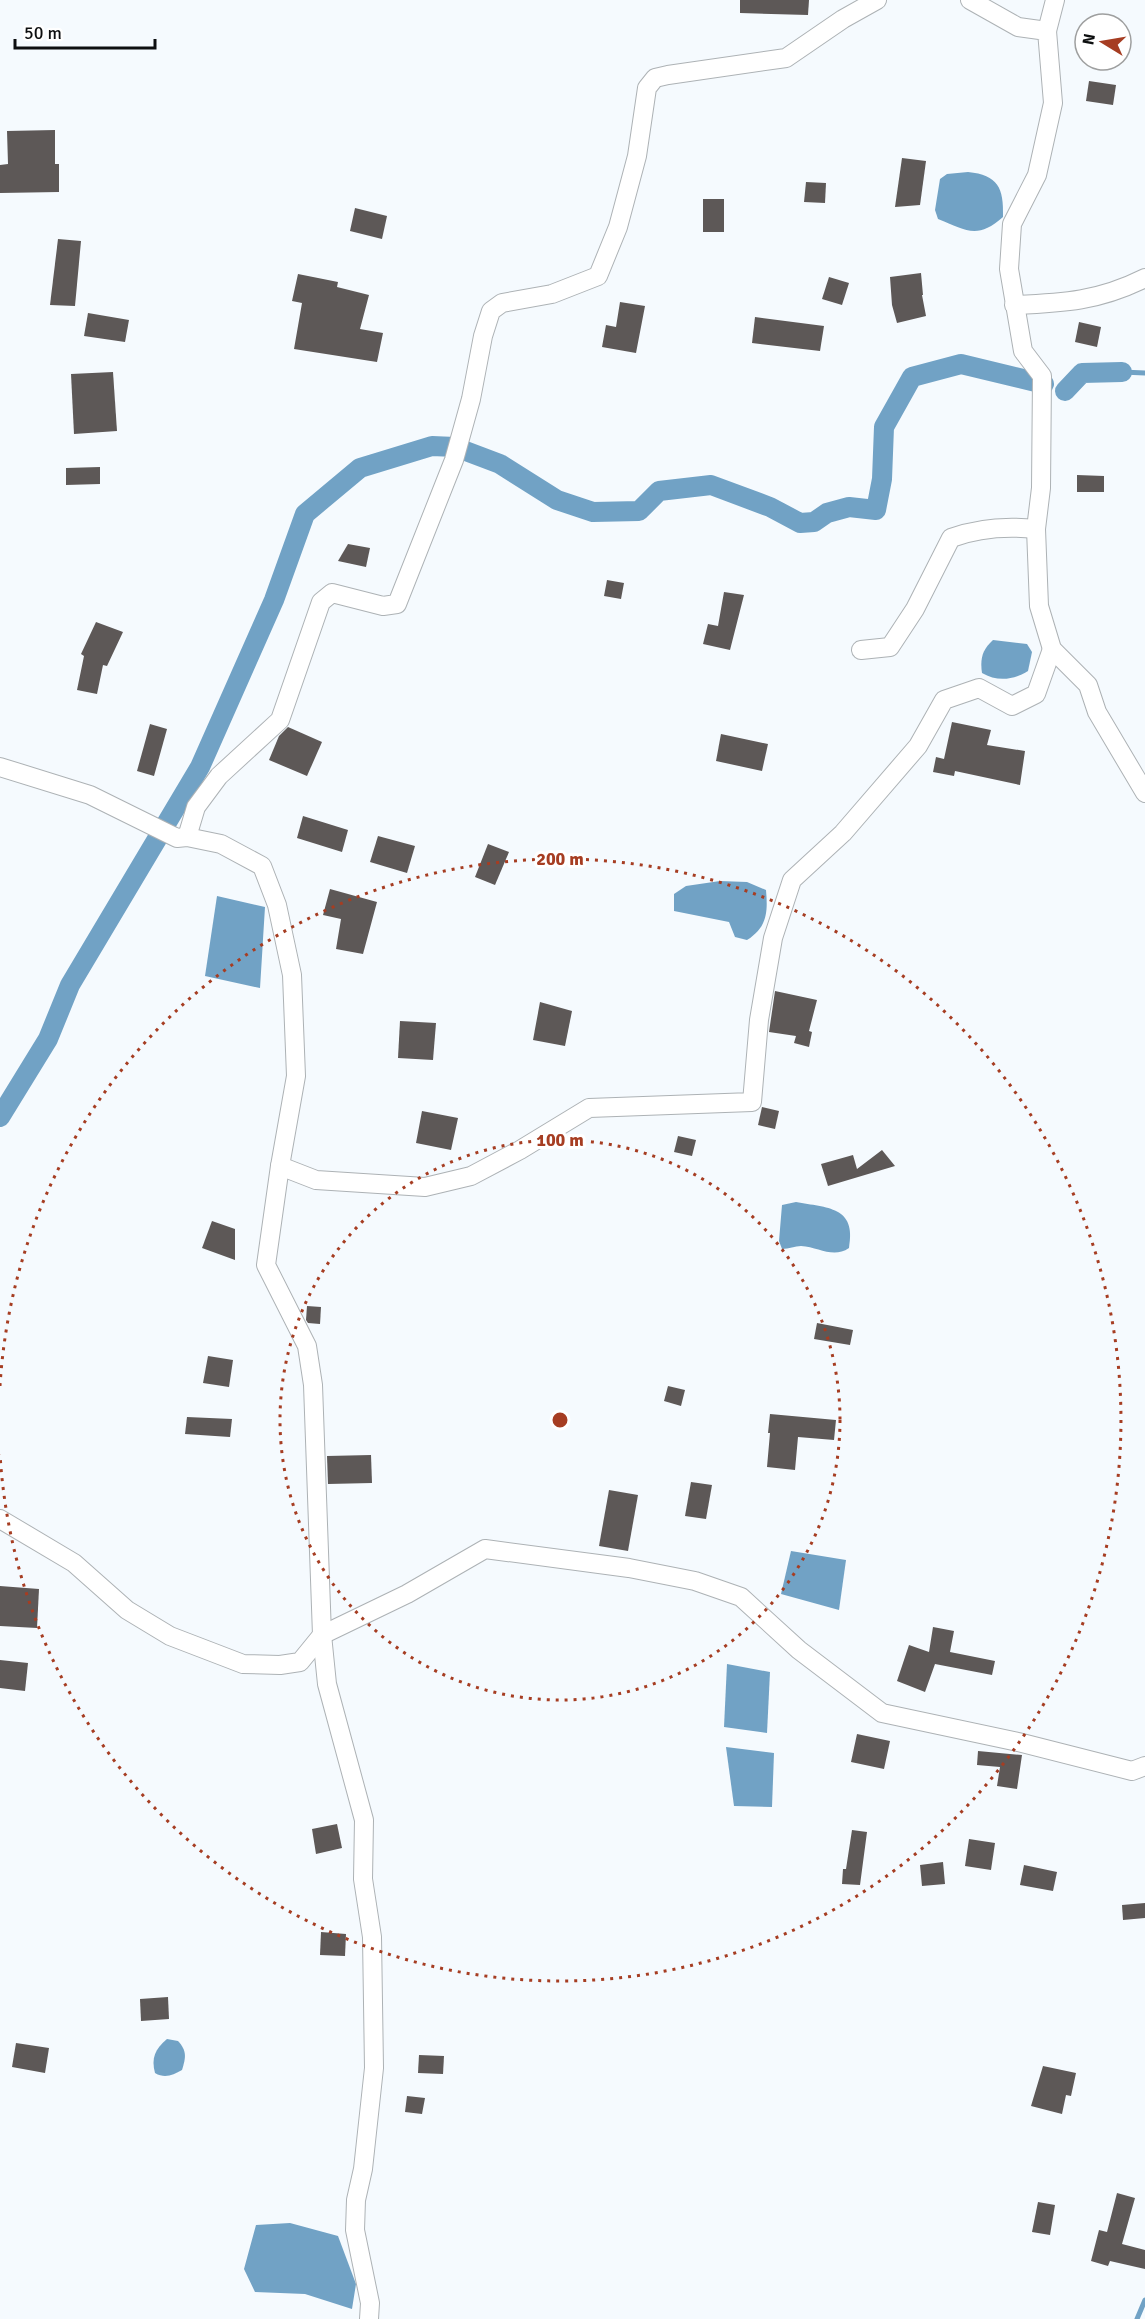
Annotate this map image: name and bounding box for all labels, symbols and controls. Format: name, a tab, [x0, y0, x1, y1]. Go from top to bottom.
scale bar	[15, 12, 154, 50]
north arrow	[1073, 12, 1133, 72]
text: 50 m	[24, 22, 62, 44]
text: N	[1078, 32, 1100, 47]
text: 200 m	[536, 848, 584, 870]
text: 100 m	[536, 1129, 584, 1151]
centre of rings	[550, 1410, 570, 1430]

